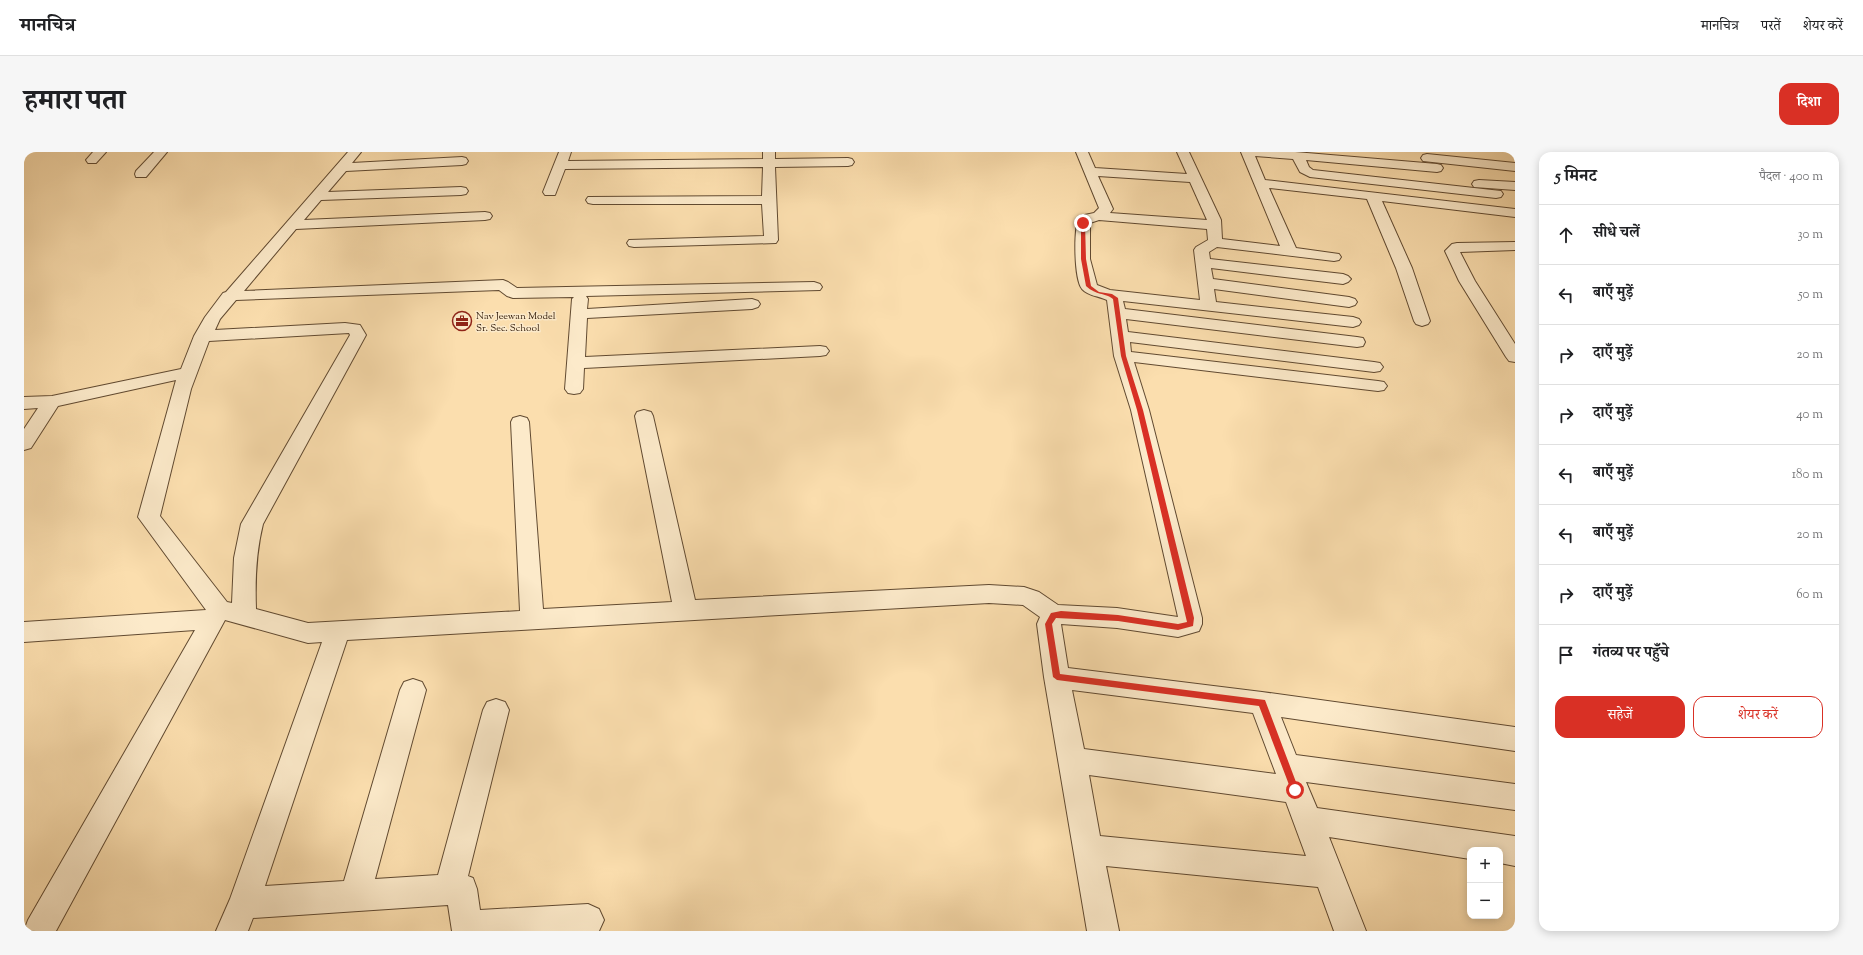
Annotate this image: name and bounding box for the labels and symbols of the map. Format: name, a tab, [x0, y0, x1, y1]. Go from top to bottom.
route end	[1074, 214, 1092, 232]
place label: Nav Jeewan Model Sr. Sec. School	[476, 309, 556, 336]
office icon: Nav Jeewan Model Sr. Sec. School	[451, 310, 473, 332]
route start	[1286, 781, 1304, 799]

